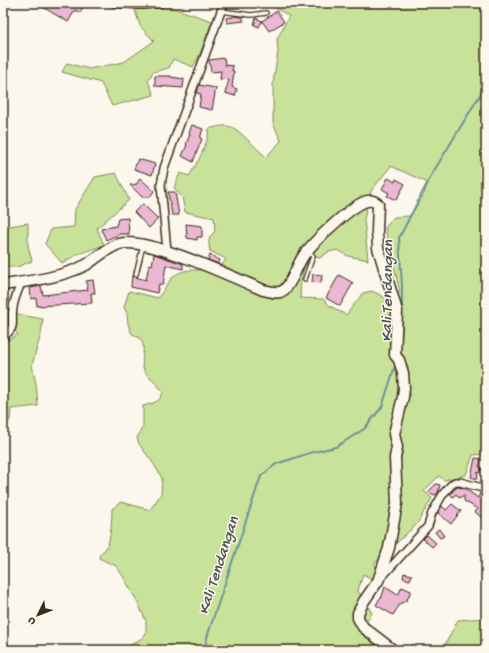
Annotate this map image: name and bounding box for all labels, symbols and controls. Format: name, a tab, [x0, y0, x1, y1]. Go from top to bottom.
water label: Kali Tendangan	[379, 239, 399, 342]
water label: Kali Tendangan	[195, 514, 245, 617]
north arrow	[18, 595, 58, 635]
text: U	[25, 614, 39, 627]

